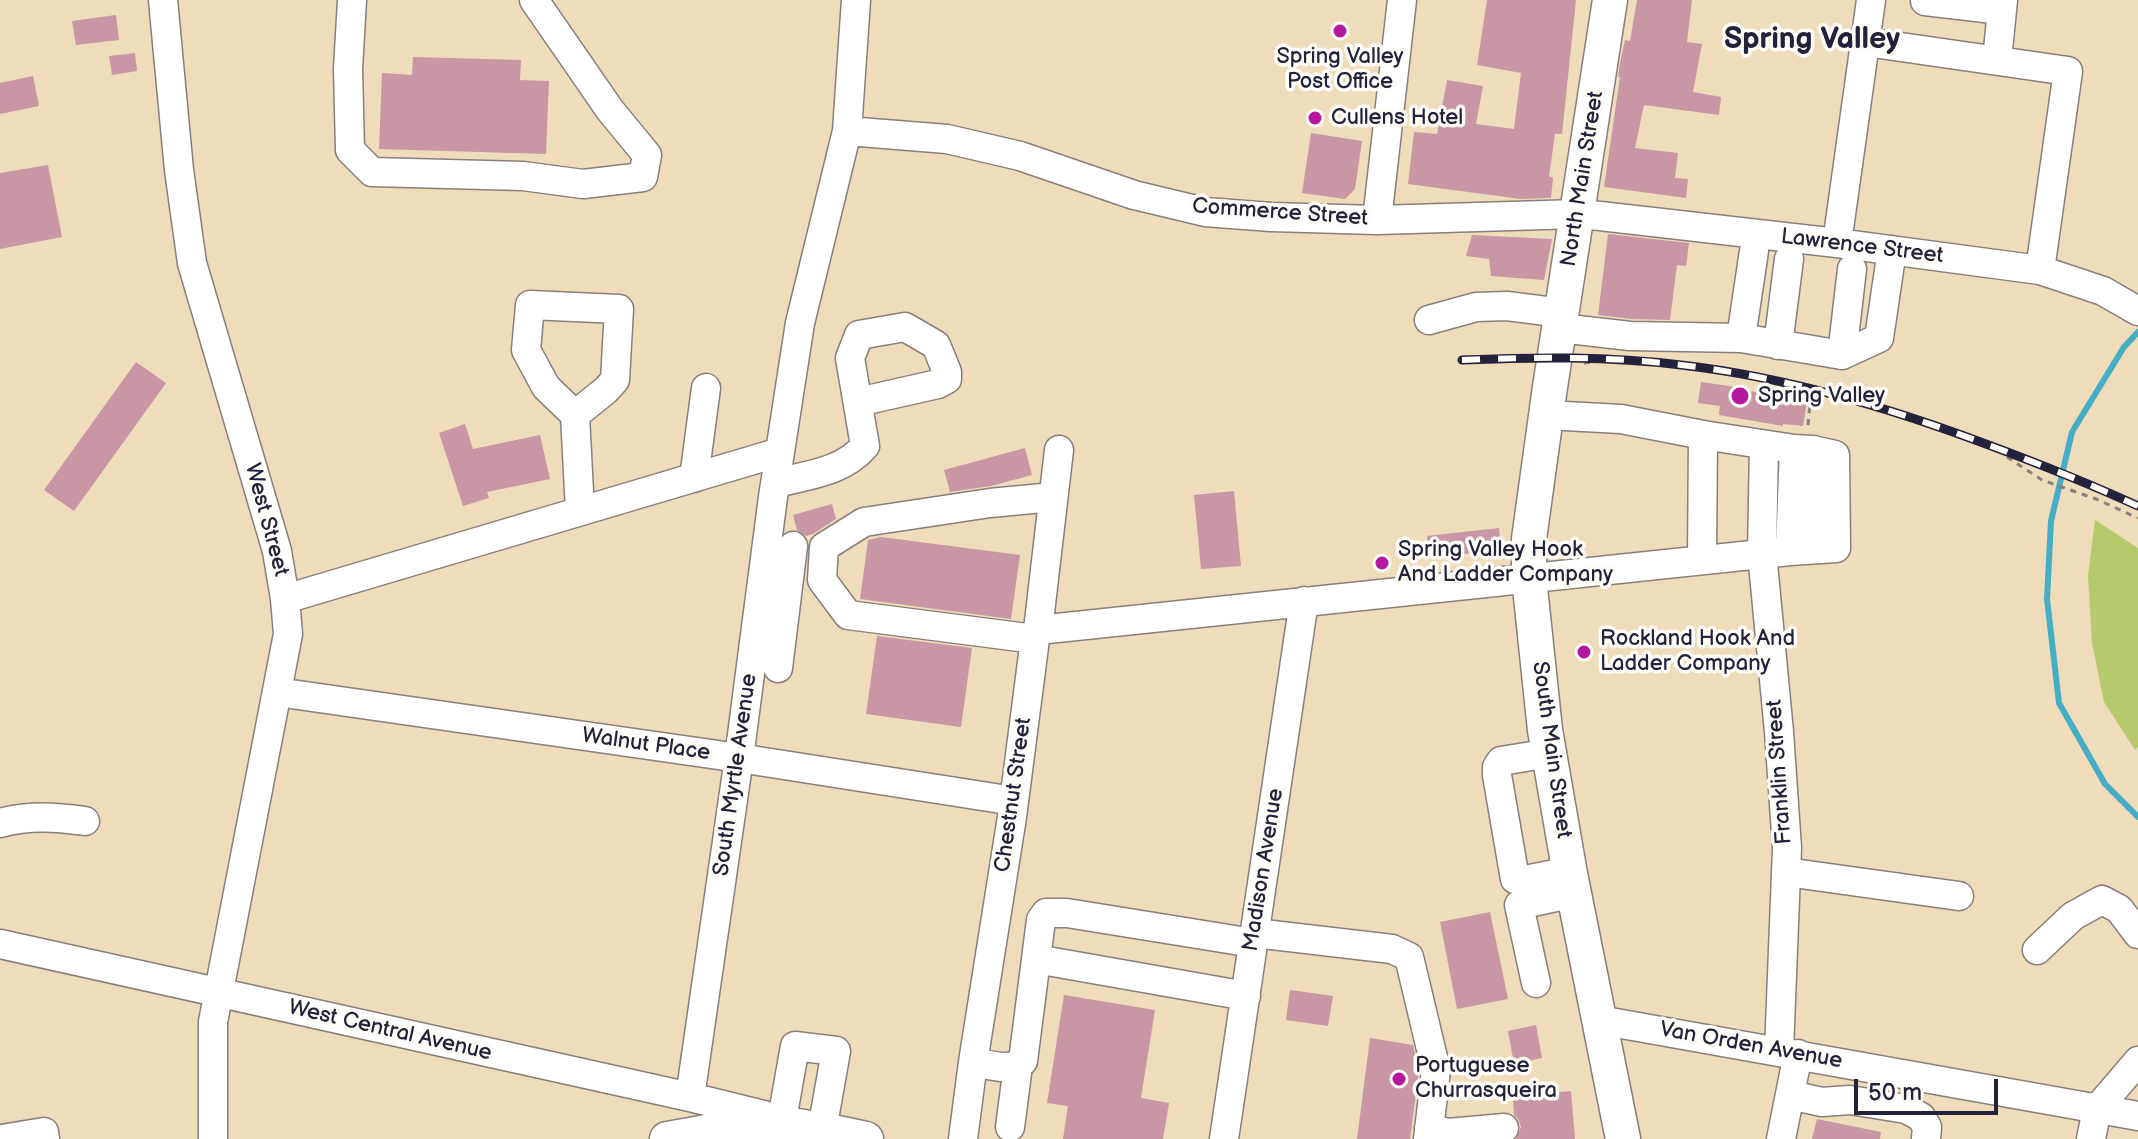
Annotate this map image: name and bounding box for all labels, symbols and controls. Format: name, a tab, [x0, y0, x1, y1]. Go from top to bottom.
marker: Spring Valley Post Office	[1331, 22, 1349, 40]
district label: Spring Valley	[1724, 22, 1900, 58]
place label: Spring Valley Post Office	[1277, 44, 1403, 96]
street label: North Main Street	[1556, 89, 1610, 269]
place label: Cullens Hotel	[1331, 105, 1463, 131]
marker: Cullens Hotel	[1306, 109, 1324, 127]
street label: Commerce Street	[1191, 194, 1369, 232]
street label: Lawrence Street	[1779, 224, 1945, 270]
place label: Spring Valley	[1758, 383, 1885, 409]
marker: Spring Valley	[1729, 385, 1751, 407]
street label: West Street	[238, 461, 294, 579]
place label: Spring Valley Hook And Ladder Company	[1398, 537, 1613, 588]
marker: Spring Valley Hook And Ladder Company	[1373, 554, 1391, 572]
place label: Rockland Hook And Ladder Company	[1600, 626, 1795, 678]
marker: Rockland Hook And Ladder Company	[1575, 643, 1593, 661]
street label: South Main Street	[1526, 660, 1576, 840]
street label: South Myrtle Avenue	[709, 672, 763, 878]
street label: Franklin Street	[1762, 699, 1798, 845]
street label: Chestnut Street	[990, 716, 1038, 874]
street label: Walnut Place	[580, 723, 712, 767]
street label: Madison Avenue	[1238, 787, 1290, 953]
street label: West Central Avenue	[286, 995, 494, 1067]
street label: Van Orden Avenue	[1658, 1017, 1844, 1075]
place label: Portuguese Churrasqueira	[1415, 1053, 1557, 1104]
scale bar	[1858, 1063, 2002, 1113]
marker: Portuguese Churrasqueira	[1390, 1070, 1408, 1088]
text: 50 m	[1868, 1078, 1922, 1107]

